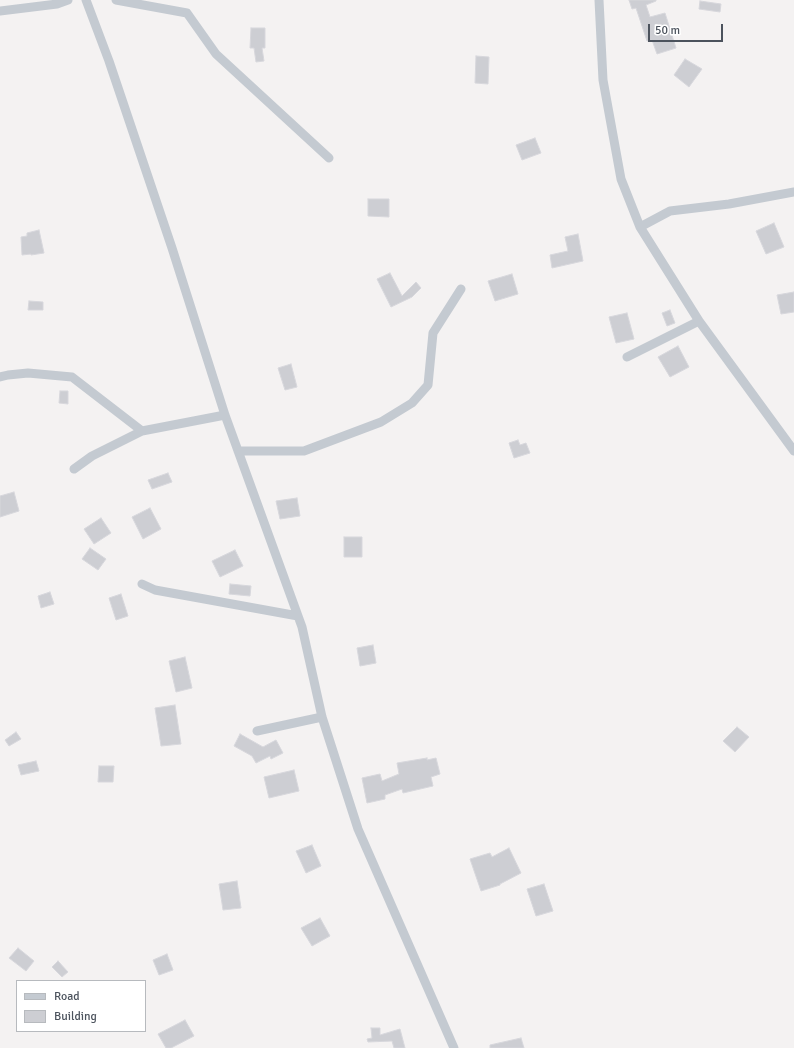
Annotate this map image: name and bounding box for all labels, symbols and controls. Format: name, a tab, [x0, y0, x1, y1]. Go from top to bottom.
scale bar	[650, 16, 725, 42]
text: 50 m	[655, 23, 680, 38]
legend	[16, 980, 146, 1032]
text: Road	[54, 989, 80, 1004]
text: Building	[54, 1009, 97, 1024]

